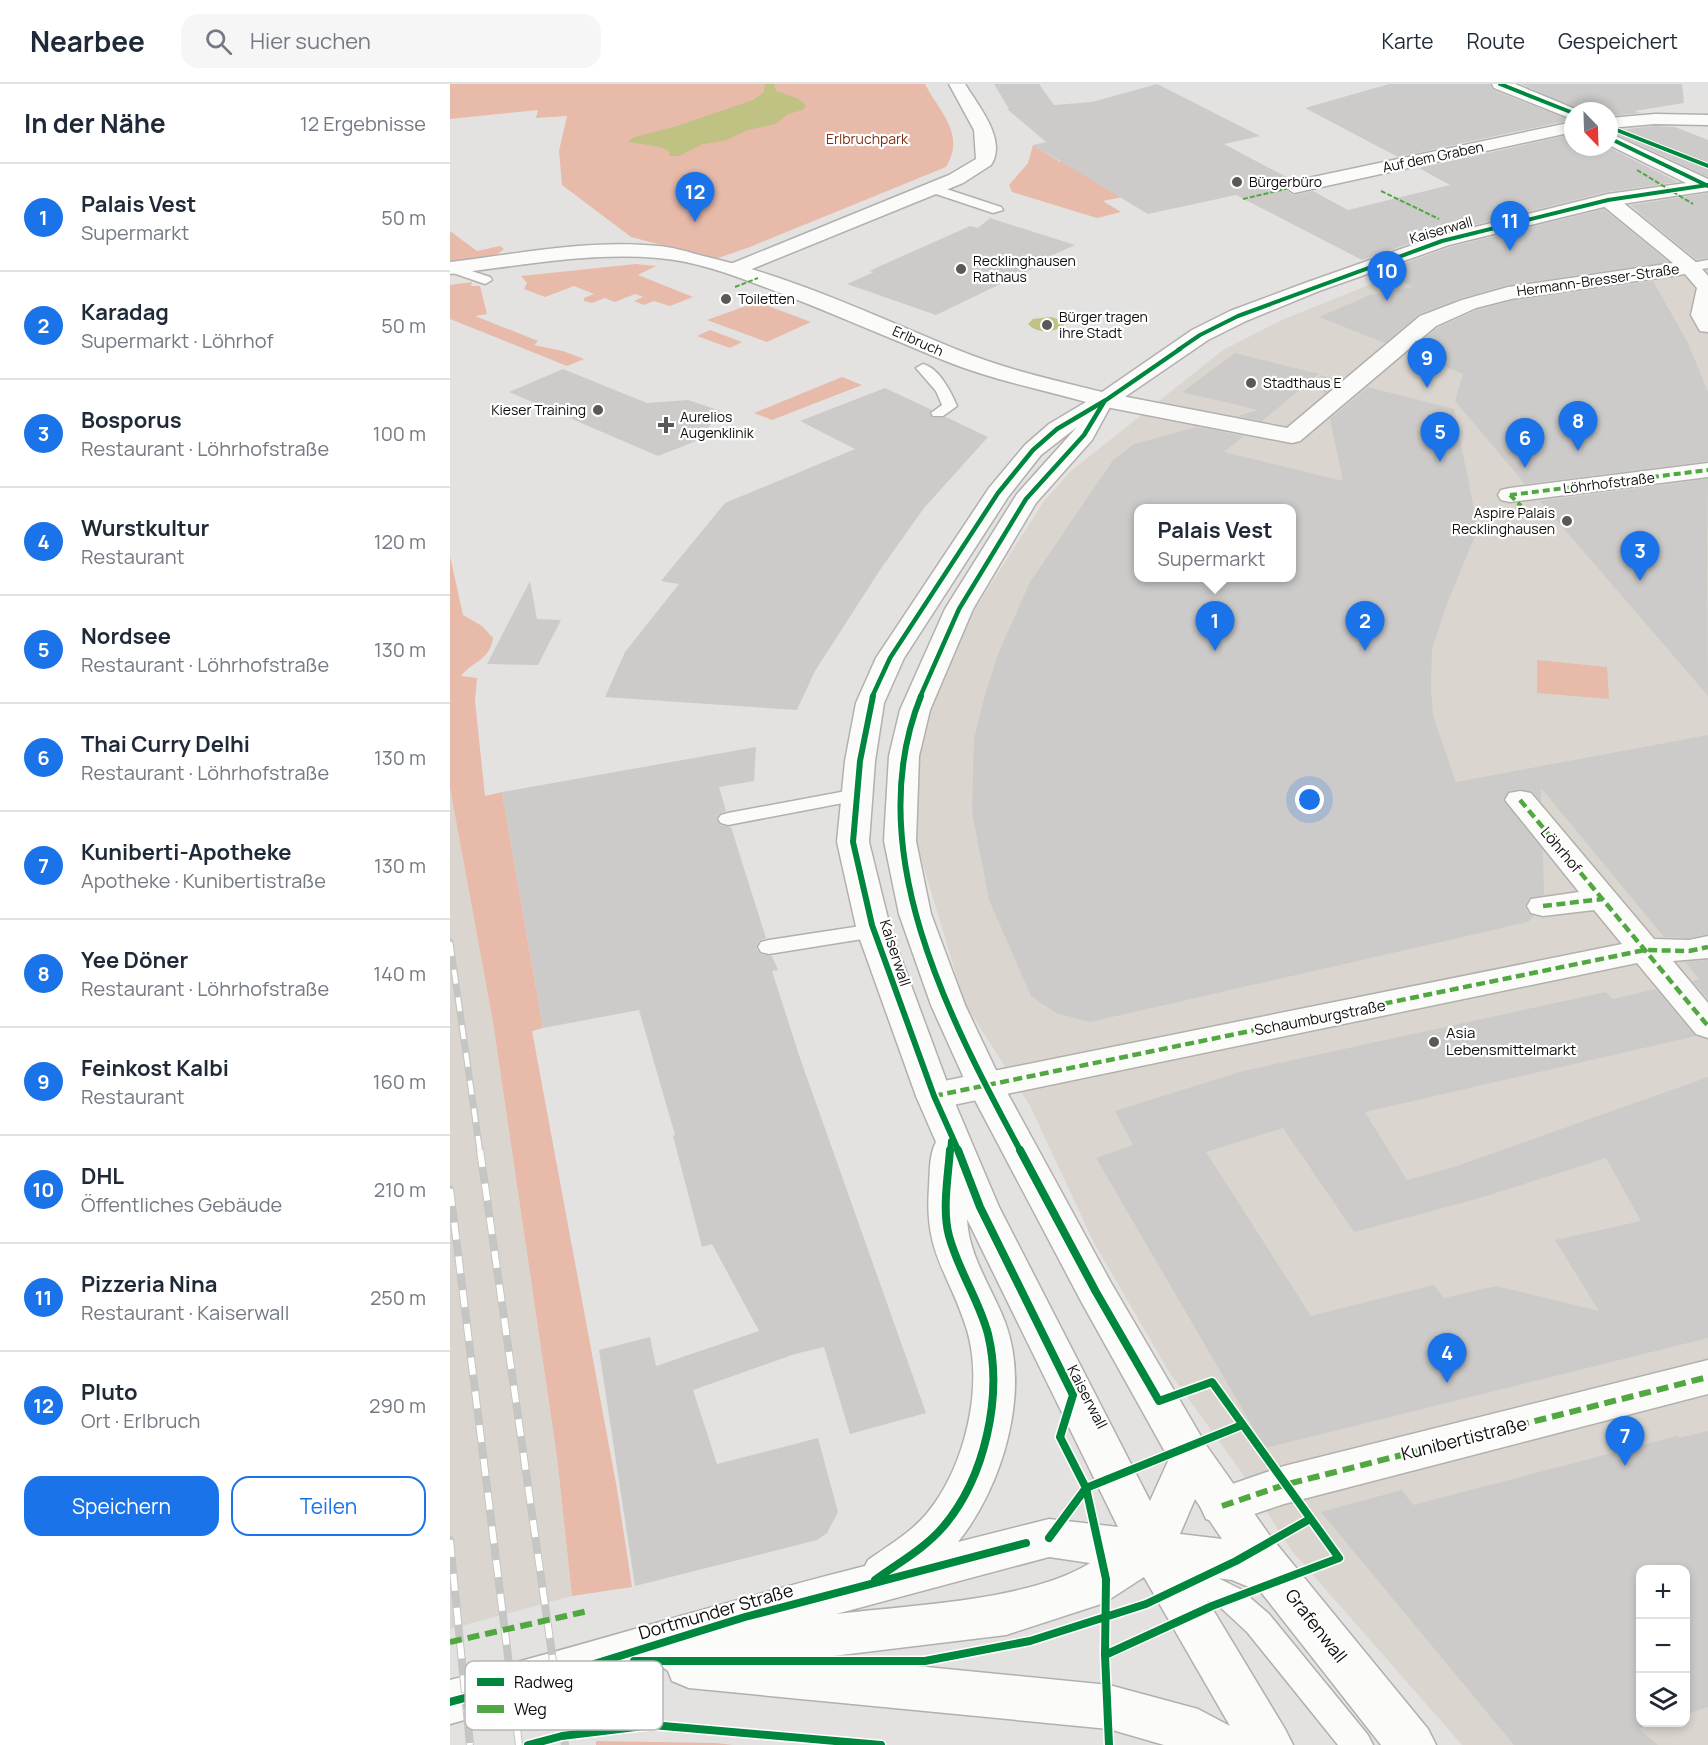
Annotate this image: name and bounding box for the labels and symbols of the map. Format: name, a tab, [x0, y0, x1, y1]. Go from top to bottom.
north arrow	[1564, 102, 1618, 156]
park label: Erlbruchpark	[826, 129, 909, 148]
street label: Auf dem Graben	[1381, 137, 1485, 176]
pin: 12	[676, 172, 714, 222]
place label: Bürgerbüro	[1249, 172, 1322, 191]
marker: Bürgerbüro	[1230, 175, 1244, 189]
pin: 11	[1490, 202, 1530, 251]
street label: Kaiserwall	[1407, 211, 1475, 248]
place label: Recklinghausen Rathaus	[973, 251, 1076, 286]
pin: 10	[1368, 252, 1406, 301]
street label: Hermann-Bresser-Straße	[1515, 259, 1680, 300]
marker: Recklinghausen Rathaus	[954, 262, 968, 276]
place label: Toiletten	[738, 289, 795, 308]
marker: Toiletten	[719, 292, 733, 306]
place label: Bürger tragen ihre Stadt	[1059, 307, 1148, 342]
marker: Bürger tragen ihre Stadt	[1040, 318, 1054, 332]
street label: Erlbruch	[890, 321, 947, 360]
pin: 9	[1408, 338, 1446, 388]
place label: Stadthaus E	[1263, 373, 1341, 392]
marker: Stadthaus E	[1244, 376, 1258, 390]
place label: Kieser Training	[491, 400, 586, 419]
pin: 8	[1558, 402, 1598, 451]
marker: Kieser Training	[591, 403, 605, 417]
place label: Aurelios Augenklinik	[680, 407, 755, 442]
pin: 5	[1420, 412, 1460, 462]
marker: Aurelios Augenklinik	[657, 416, 675, 434]
pin: 6	[1506, 418, 1544, 468]
street label: Löhrhofstraße	[1562, 467, 1656, 498]
place label: Aspire Palais Recklinghausen	[1452, 503, 1555, 538]
marker: Aspire Palais Recklinghausen	[1560, 514, 1574, 528]
pin: 3	[1620, 532, 1660, 581]
pin: 1	[1196, 602, 1234, 651]
pin: 2	[1346, 602, 1384, 651]
your location	[1295, 785, 1324, 814]
street label: Löhrhof	[1536, 822, 1587, 878]
street label: Kaiserwall	[875, 917, 916, 989]
street label: Schaumburgstraße	[1252, 994, 1388, 1041]
place label: Asia Lebensmittelmarkt	[1446, 1022, 1576, 1060]
marker: Asia Lebensmittelmarkt	[1427, 1035, 1441, 1049]
pin: 4	[1428, 1334, 1466, 1383]
street label: Kaiserwall	[1062, 1361, 1113, 1432]
street label: Kunibertistraße	[1398, 1411, 1529, 1465]
pin: 7	[1606, 1416, 1644, 1466]
street label: Dortmunder Straße	[636, 1577, 796, 1645]
street label: Grafenwall	[1280, 1584, 1353, 1667]
legend	[465, 1661, 663, 1730]
text: Radweg	[514, 1671, 573, 1693]
text: Weg	[514, 1698, 547, 1720]

